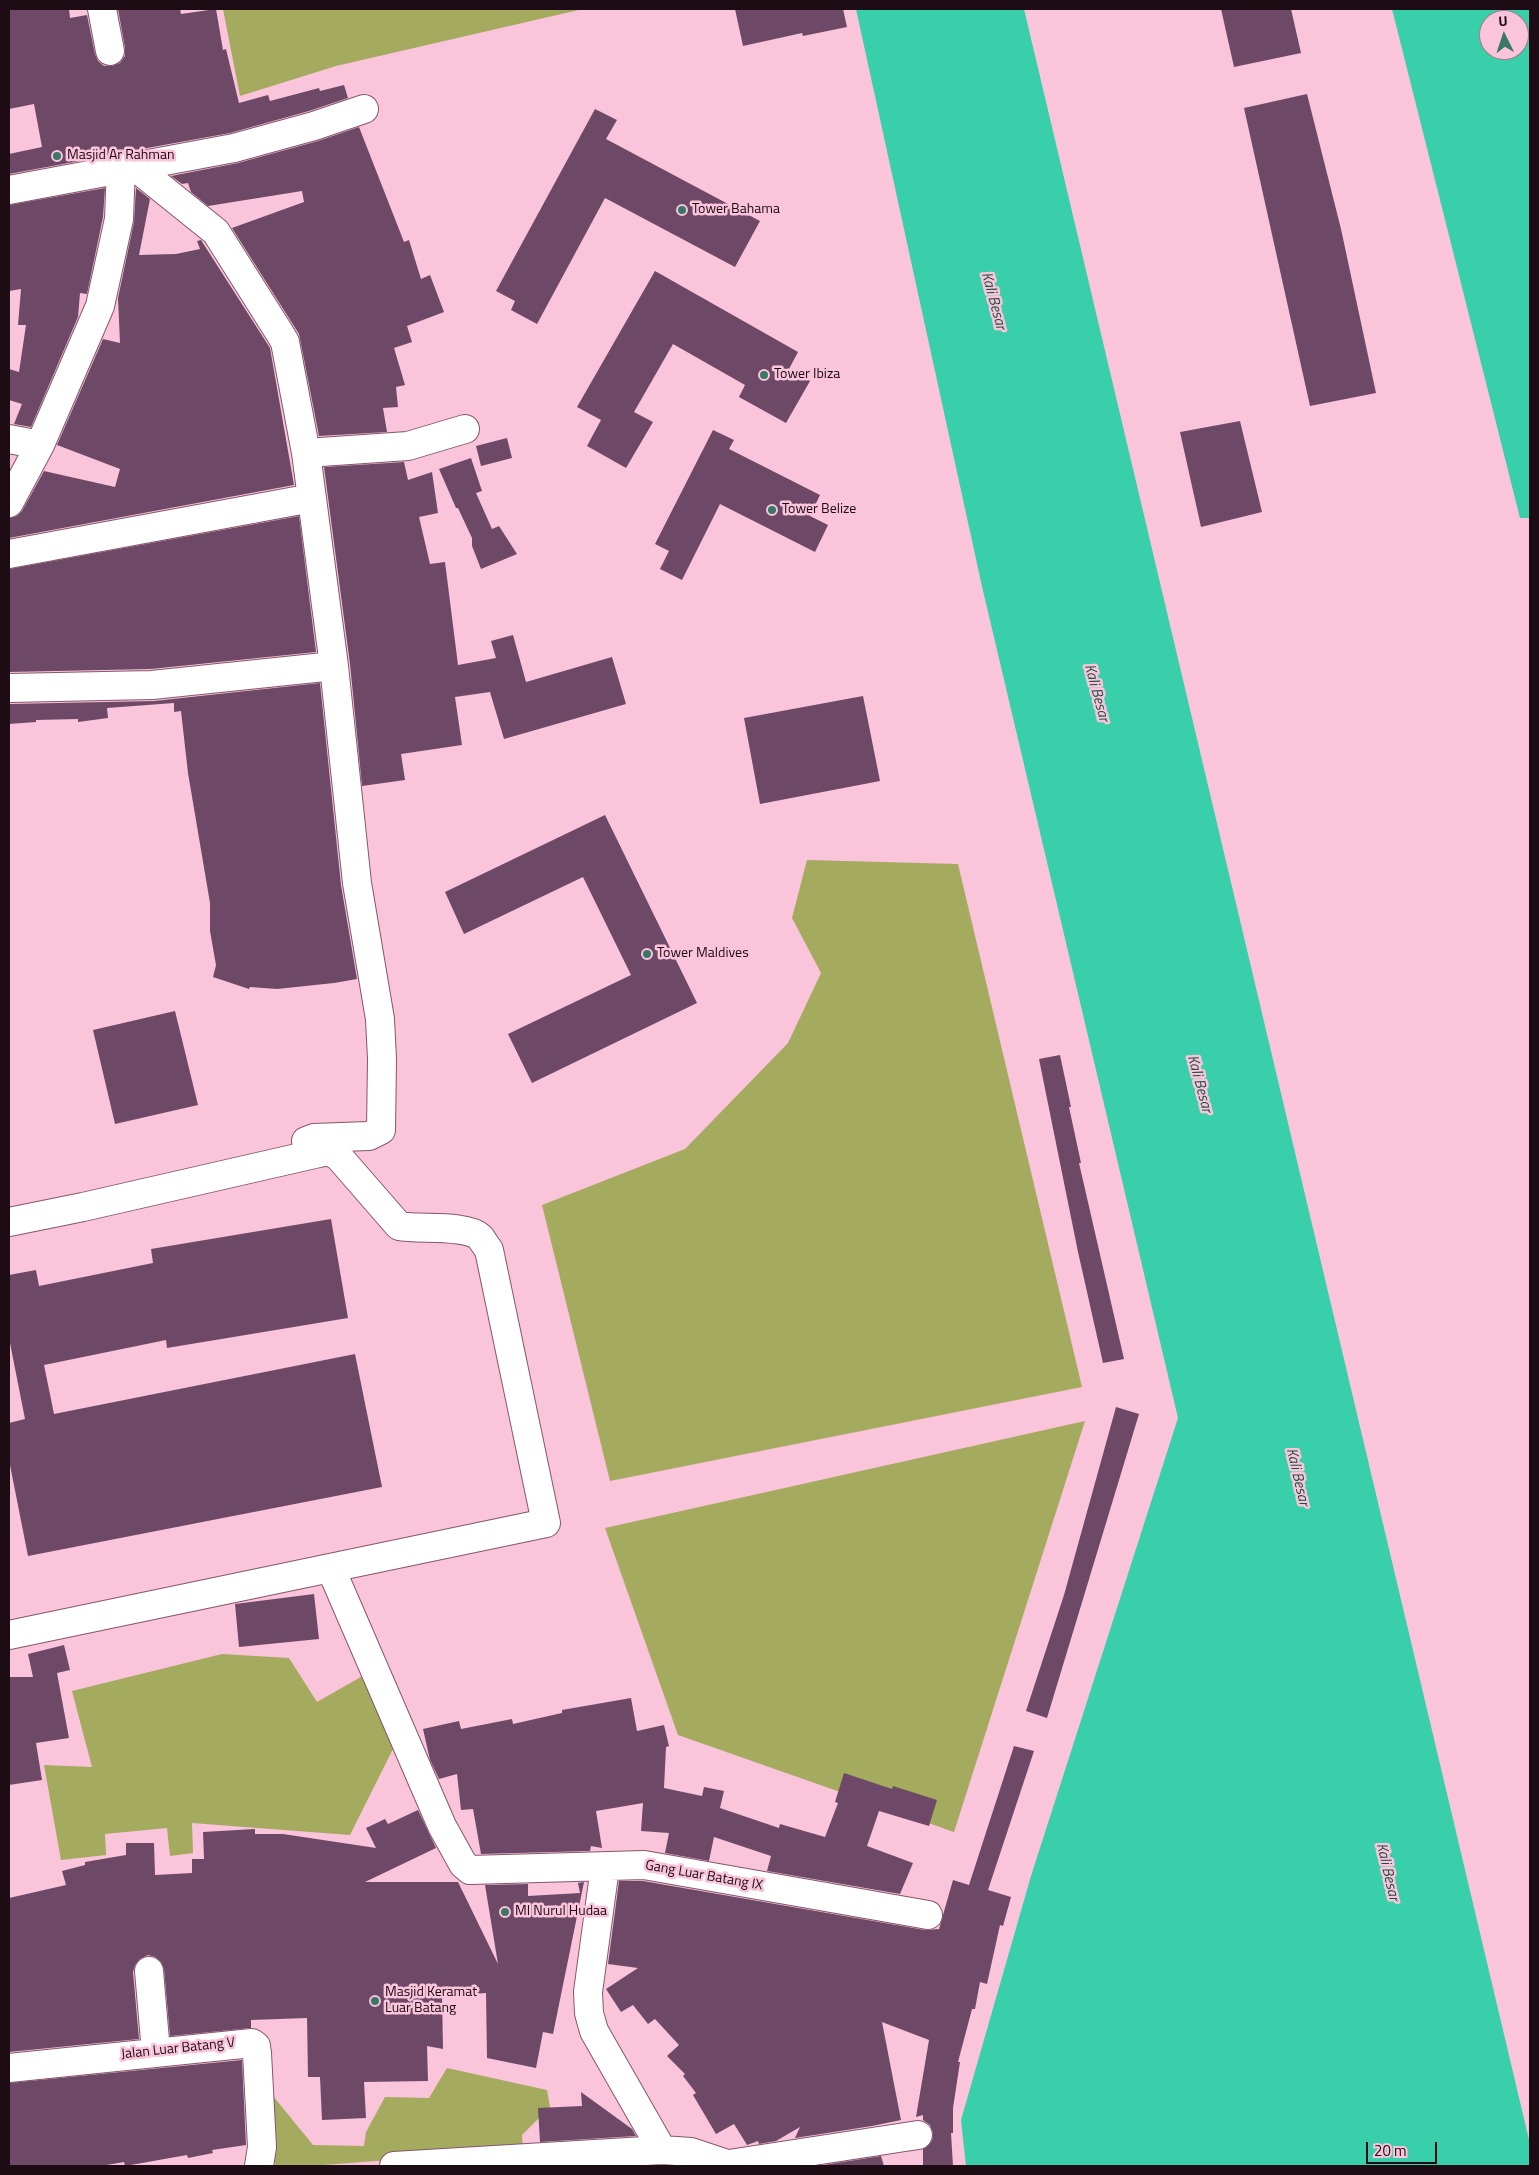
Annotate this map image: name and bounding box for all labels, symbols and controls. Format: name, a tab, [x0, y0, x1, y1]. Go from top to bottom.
north arrow	[1479, 10, 1529, 60]
text: U	[1498, 10, 1508, 31]
place label: Masjid Ar Rahman	[67, 148, 175, 164]
marker: Masjid Ar Rahman	[51, 150, 63, 162]
place label: Tower Bahama	[692, 202, 780, 218]
marker: Tower Bahama	[676, 204, 688, 216]
water label: Kali Besar	[977, 270, 1009, 332]
place label: Tower Ibiza	[774, 367, 840, 383]
marker: Tower Ibiza	[758, 369, 770, 381]
place label: Tower Belize	[782, 502, 856, 518]
marker: Tower Belize	[766, 504, 778, 516]
water label: Kali Besar	[1080, 662, 1112, 724]
place label: Tower Maldives	[657, 946, 749, 962]
marker: Tower Maldives	[641, 948, 653, 960]
water label: Kali Besar	[1183, 1053, 1215, 1115]
water label: Kali Besar	[1282, 1446, 1312, 1508]
water label: Kali Besar	[1372, 1841, 1402, 1903]
street label: Gang Luar Batang IX	[644, 1857, 764, 1895]
place label: MI Nurul Hudaa	[515, 1904, 607, 1920]
marker: MI Nurul Hudaa	[499, 1906, 511, 1918]
place label: Masjid Keramat Luar Batang	[385, 1985, 477, 2018]
marker: Masjid Keramat Luar Batang	[369, 1995, 381, 2007]
street label: Jalan Luar Batang V	[120, 2035, 236, 2063]
scale bar	[1369, 2132, 1440, 2164]
text: 20 m	[1374, 2139, 1407, 2162]

